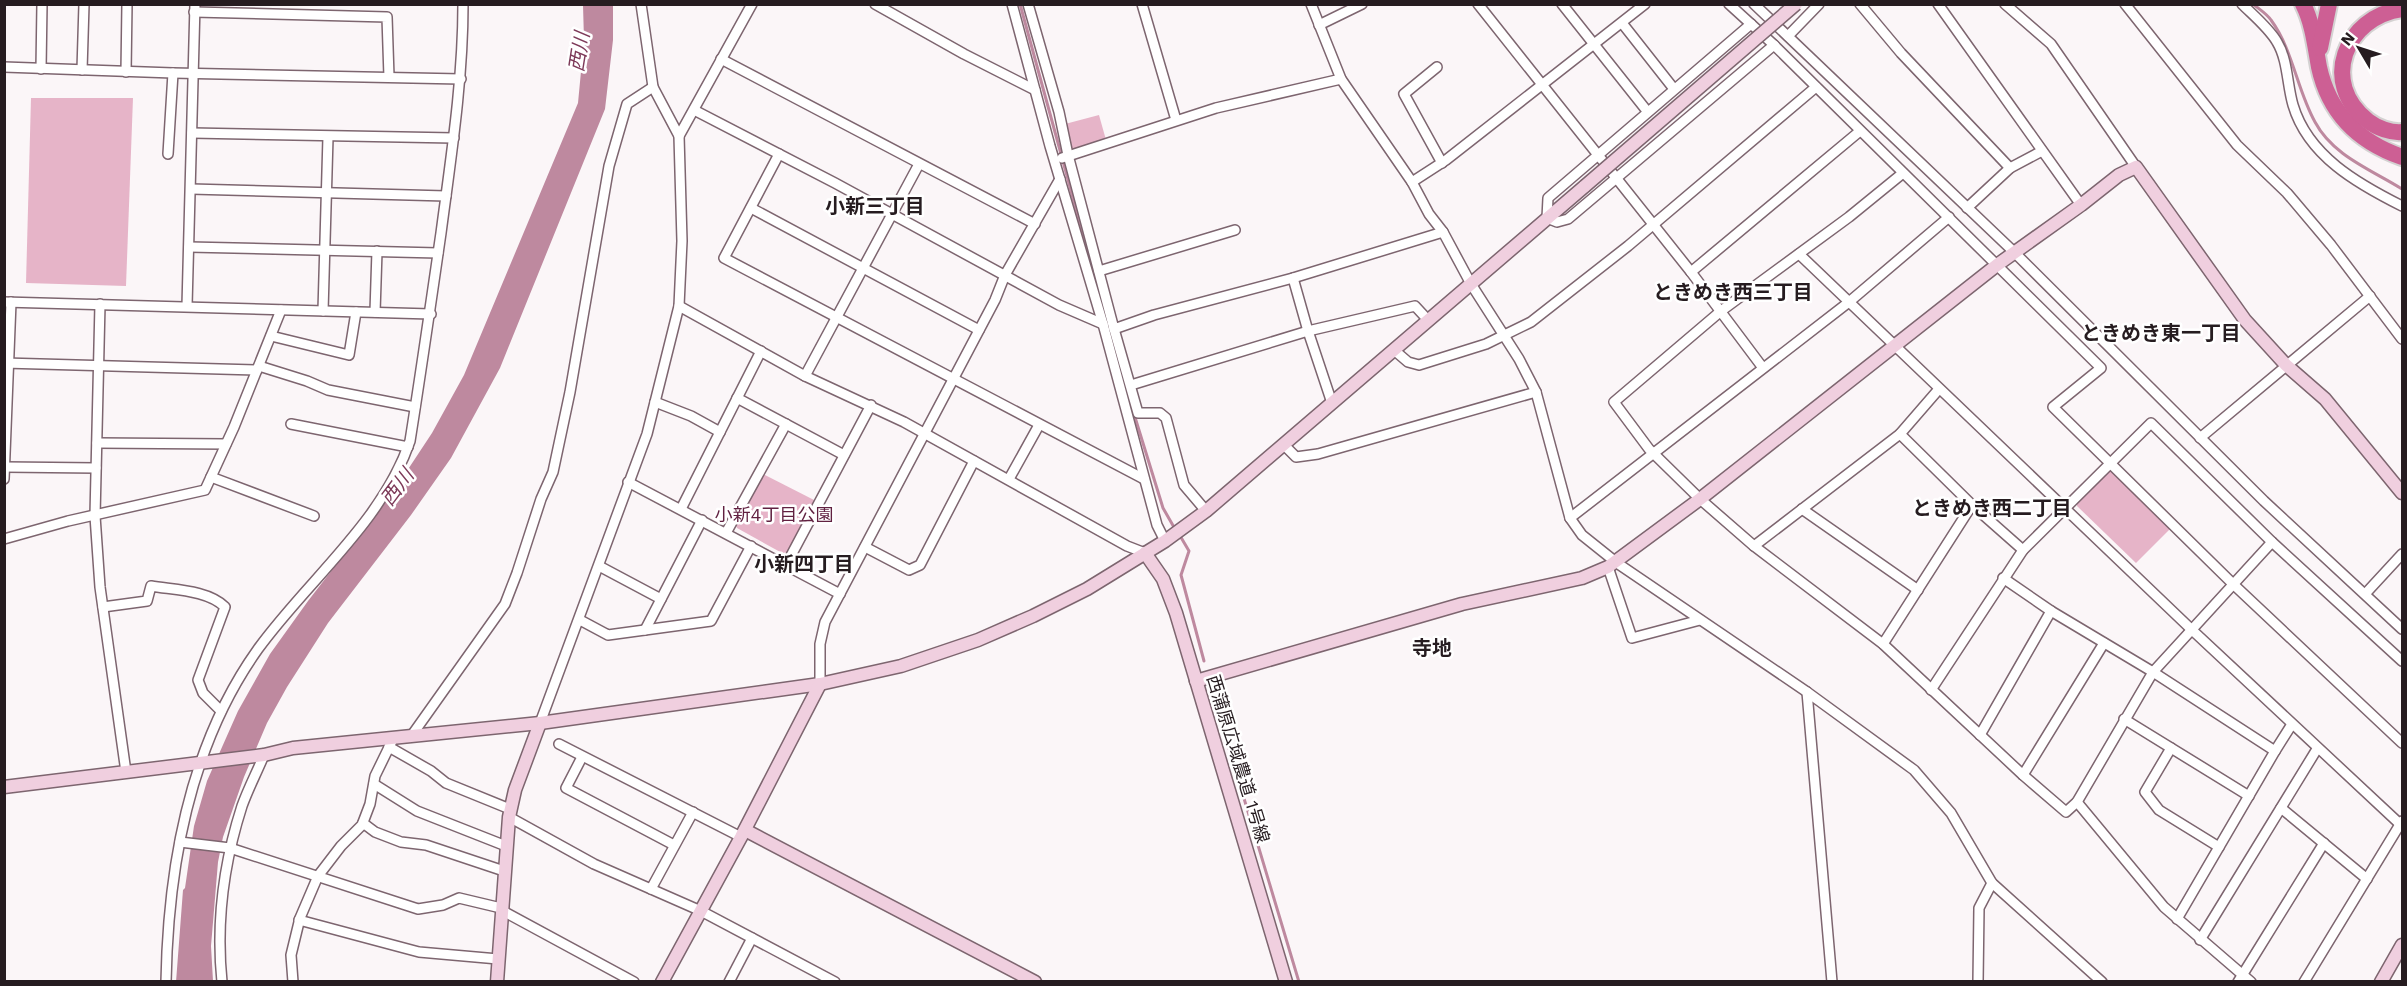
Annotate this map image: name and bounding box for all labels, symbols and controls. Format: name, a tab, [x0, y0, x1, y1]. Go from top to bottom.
north arrow	[2329, 18, 2389, 78]
water label: 西川	[564, 28, 594, 74]
text: N	[2337, 28, 2359, 49]
district label: 小新三丁目	[825, 194, 925, 218]
district label: ときめき西三丁目	[1653, 280, 1813, 304]
district label: ときめき東一丁目	[2081, 321, 2241, 345]
water label: 西川	[375, 462, 420, 510]
district label: ときめき西二丁目	[1912, 496, 2072, 520]
park label: 小新4丁目公園	[715, 504, 834, 525]
district label: 小新四丁目	[754, 552, 854, 576]
district label: 寺地	[1412, 636, 1452, 660]
street label: 西蒲原広域農道 1号線	[1203, 672, 1274, 846]

